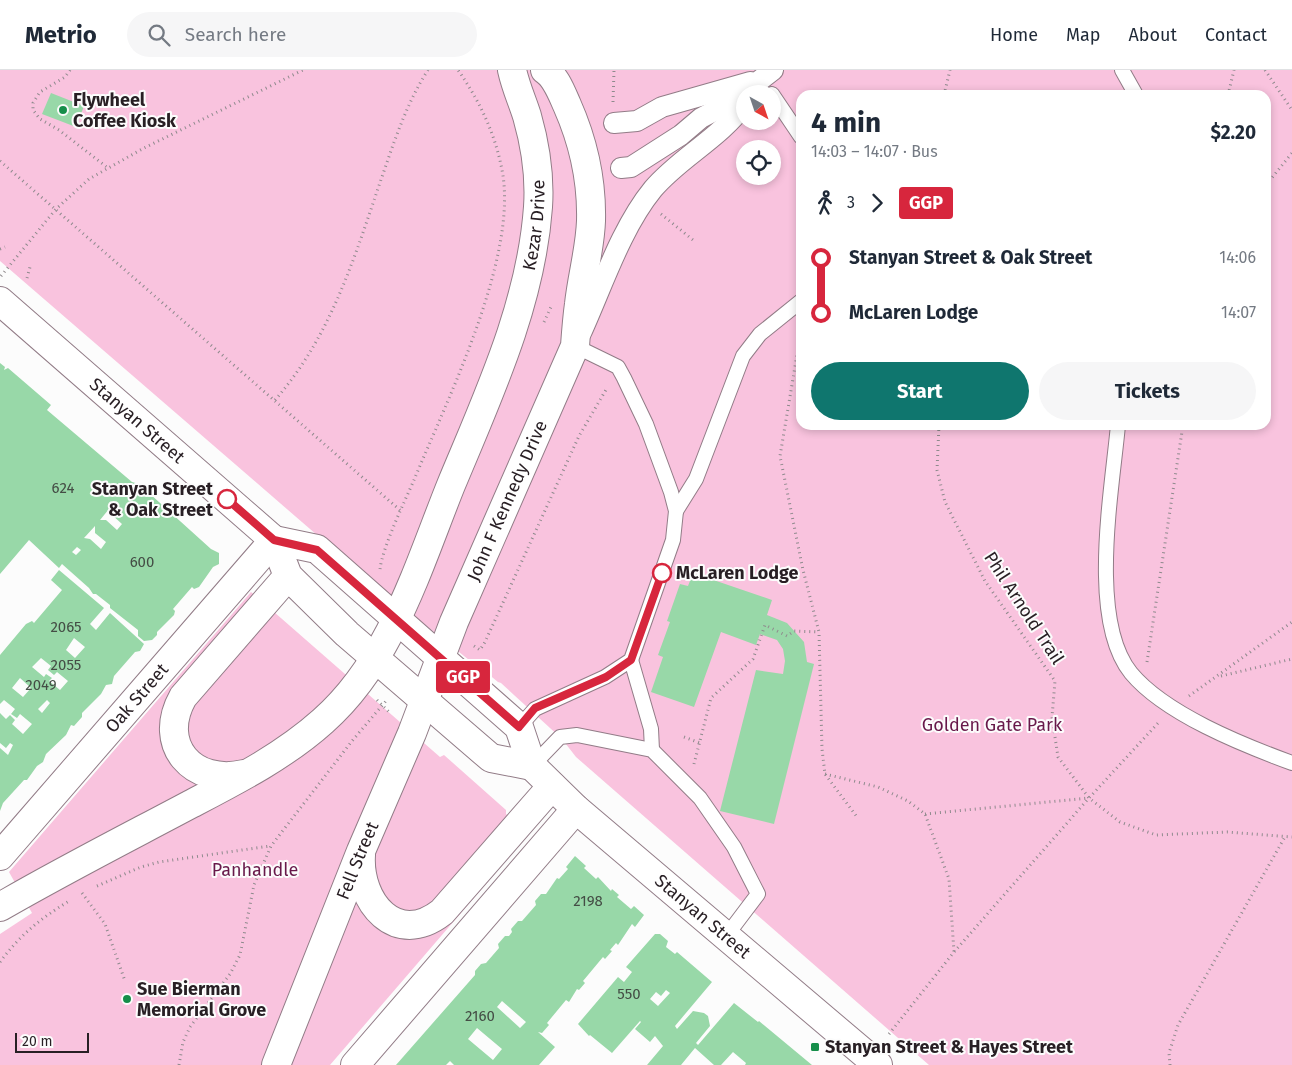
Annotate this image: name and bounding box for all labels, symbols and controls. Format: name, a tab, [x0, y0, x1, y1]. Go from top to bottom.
search box	[127, 12, 477, 57]
text: Metrio	[25, 21, 97, 49]
icon: search	[145, 21, 173, 49]
text: Search here	[185, 23, 286, 46]
text: Home	[990, 24, 1038, 46]
text: Map	[1066, 24, 1100, 46]
text: About	[1128, 24, 1177, 46]
text: Contact	[1205, 24, 1267, 46]
north arrow	[736, 85, 781, 130]
map controls	[736, 85, 781, 185]
place label: Flywheel Coffee Kiosk	[73, 89, 177, 132]
marker: Flywheel Coffee Kiosk	[57, 104, 69, 116]
text: 4 min	[811, 106, 881, 139]
text: $2.20	[1210, 121, 1256, 144]
button: locate	[736, 140, 781, 185]
text: 14:03 – 14:07 · Bus	[811, 142, 938, 161]
street label: Kezar Drive	[518, 179, 549, 272]
icon: walk	[811, 189, 839, 217]
icon: forward	[863, 189, 891, 217]
text: GGP	[909, 192, 943, 214]
text: 3	[847, 193, 855, 212]
text: Stanyan Street & Oak Street	[849, 246, 1092, 269]
text: 14:06	[1219, 248, 1256, 267]
text: McLaren Lodge	[849, 301, 978, 324]
text: 14:07	[1221, 303, 1256, 322]
button: Start	[811, 362, 1029, 420]
button: Tickets	[1039, 362, 1256, 420]
street label: Stanyan Street	[85, 373, 190, 468]
street label: John F Kennedy Drive	[462, 417, 552, 584]
place label: Stanyan Street & Oak Street	[92, 478, 214, 521]
house number: 624	[52, 479, 74, 497]
marker: Stanyan Street & Oak Street	[217, 489, 237, 509]
street label: Phil Arnold Trail	[979, 547, 1069, 669]
house number: 600	[130, 553, 154, 571]
place label: McLaren Lodge	[676, 562, 799, 584]
marker: McLaren Lodge	[652, 563, 672, 583]
house number: 2065	[50, 618, 82, 636]
house number: 2055	[51, 656, 81, 674]
street label: Oak Street	[101, 658, 173, 737]
line badge: GGP	[434, 661, 492, 693]
text: GGP	[446, 666, 480, 688]
house number: 2049	[25, 676, 57, 694]
park label: Golden Gate Park	[922, 714, 1063, 736]
street label: Fell Street	[332, 818, 384, 903]
park label: Panhandle	[212, 859, 298, 881]
street label: Stanyan Street	[650, 870, 756, 964]
house number: 2198	[573, 892, 603, 910]
place label: Sue Bierman Memorial Grove	[137, 978, 266, 1021]
house number: 550	[617, 985, 641, 1003]
marker: Sue Bierman Memorial Grove	[121, 993, 133, 1005]
house number: 2160	[465, 1007, 495, 1025]
scale bar	[15, 1030, 89, 1053]
text: 20 m	[22, 1033, 52, 1050]
place label: Stanyan Street & Hayes Street	[825, 1036, 1074, 1058]
marker: Stanyan Street & Hayes Street	[809, 1041, 821, 1053]

